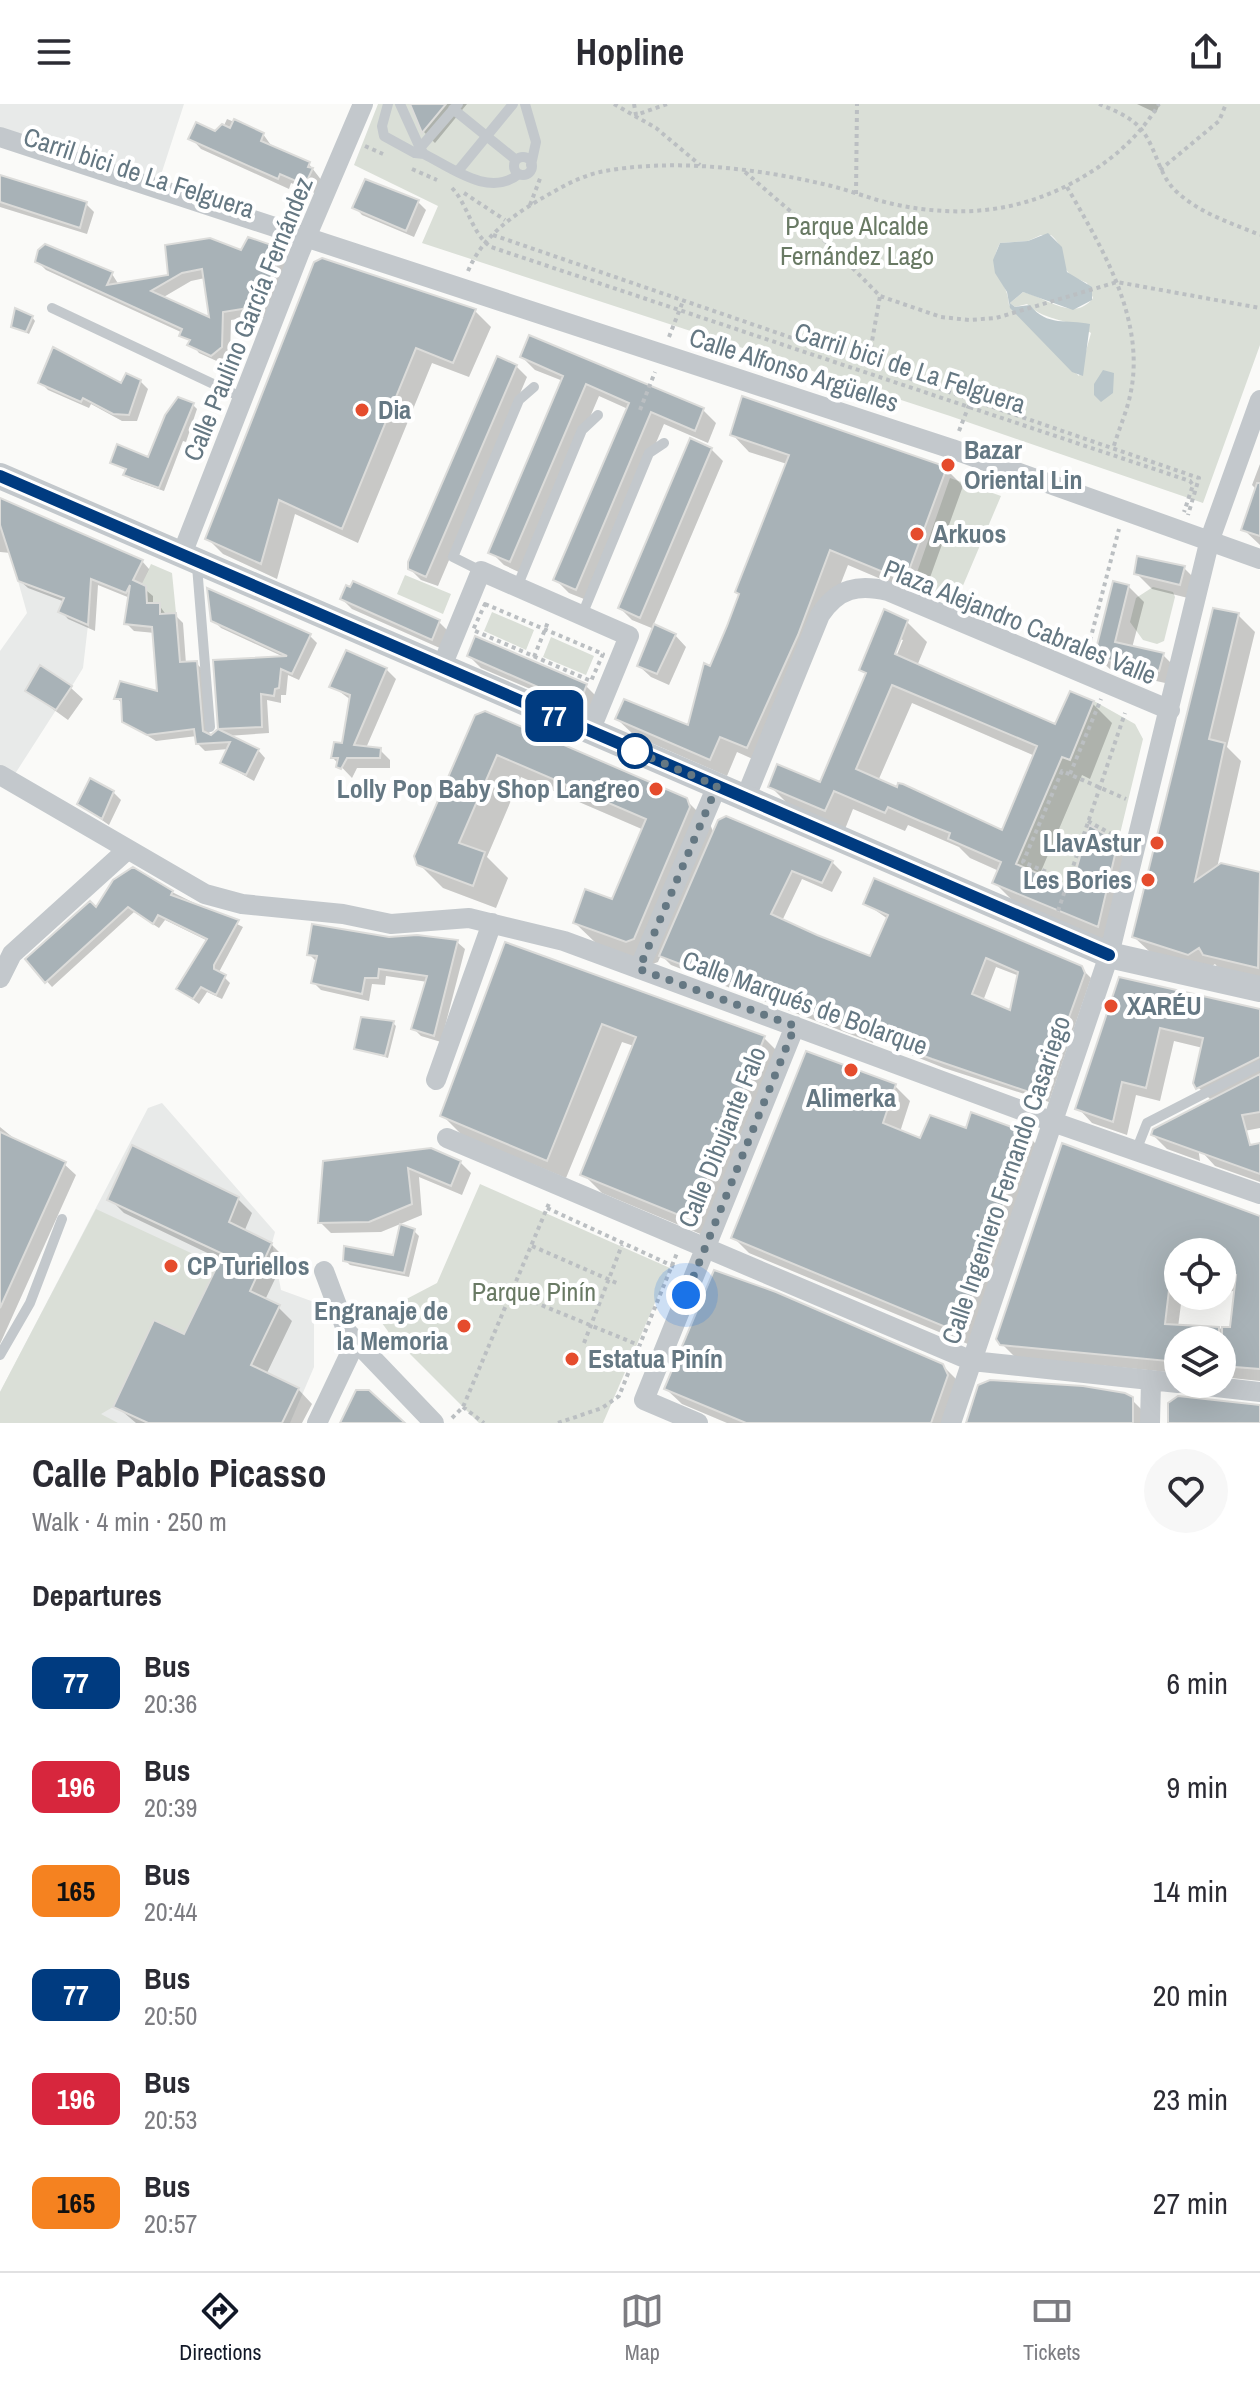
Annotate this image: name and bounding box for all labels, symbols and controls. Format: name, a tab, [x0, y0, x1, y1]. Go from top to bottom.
text: Hopline	[576, 28, 684, 76]
icon: menu	[32, 30, 76, 74]
icon: share	[1184, 30, 1228, 74]
street label: Carril bici de La Felguera	[19, 119, 259, 226]
street label: Calle Paulino García Fernández	[174, 172, 321, 466]
park label: Parque Alcalde Fernández Lago	[780, 208, 934, 273]
street label: Carril bici de La Felguera	[790, 314, 1030, 421]
street label: Calle Alfonso Argüelles	[685, 319, 903, 420]
place label: Dia	[378, 392, 411, 427]
marker: Dia	[353, 401, 371, 419]
place label: Bazar Oriental Lin	[964, 432, 1082, 497]
marker: Bazar Oriental Lin	[939, 456, 957, 474]
place label: Arkuos	[933, 516, 1006, 551]
marker: Arkuos	[908, 525, 926, 543]
street label: Plaza Alejandro Cabrales Valle	[879, 551, 1162, 692]
line badge: 77	[518, 690, 590, 742]
text: 77	[541, 697, 567, 735]
unlabelled marker	[618, 734, 652, 768]
place label: Lolly Pop Baby Shop Langreo	[337, 771, 640, 806]
marker: Lolly Pop Baby Shop Langreo	[647, 780, 665, 798]
place label: LlavAstur	[1043, 825, 1142, 860]
marker: LlavAstur	[1148, 834, 1166, 852]
place label: Les Bories	[1023, 862, 1132, 897]
marker: Les Bories	[1139, 871, 1157, 889]
street label: Calle Marqués de Bolarque	[678, 942, 933, 1063]
place label: XARÉU	[1127, 988, 1202, 1023]
marker: XARÉU	[1102, 997, 1120, 1015]
street label: Calle Ingeniero Fernando Casariego	[933, 1011, 1078, 1349]
street label: Calle Dibujante Falo	[669, 1041, 774, 1232]
marker: Alimerka	[842, 1061, 860, 1079]
place label: Alimerka	[806, 1080, 896, 1115]
map controls	[1164, 1238, 1236, 1398]
button: locate	[1164, 1238, 1236, 1310]
place label: CP Turiellos	[187, 1248, 310, 1283]
marker: CP Turiellos	[162, 1257, 180, 1275]
park label: Parque Pinín	[472, 1274, 596, 1309]
your location	[666, 1275, 706, 1315]
place label: Engranaje de la Memoria	[314, 1293, 448, 1358]
marker: Engranaje de la Memoria	[455, 1317, 473, 1335]
button: layers	[1164, 1326, 1236, 1398]
place label: Estatua Pinín	[588, 1341, 723, 1376]
marker: Estatua Pinín	[563, 1350, 581, 1368]
text: Calle Pablo Picasso	[32, 1448, 326, 1499]
button: heart	[1144, 1449, 1228, 1533]
text: Walk · 4 min · 250 m	[32, 1504, 227, 1539]
text: Departures	[32, 1575, 162, 1615]
text: Bus	[144, 1646, 190, 1686]
text: 6 min	[1166, 1663, 1228, 1703]
text: 77	[63, 1664, 89, 1702]
text: 20:36	[144, 1686, 197, 1721]
text: Bus	[144, 1750, 190, 1790]
text: 9 min	[1166, 1767, 1228, 1807]
text: 196	[57, 1768, 95, 1806]
text: 20:39	[144, 1790, 197, 1825]
text: Bus	[144, 1854, 190, 1894]
text: 14 min	[1153, 1871, 1228, 1911]
text: 165	[57, 1872, 95, 1910]
text: 20:44	[144, 1894, 197, 1929]
text: Bus	[144, 1958, 190, 1998]
text: 20 min	[1153, 1975, 1228, 2015]
text: 77	[63, 1976, 89, 2014]
text: 20:50	[144, 1998, 197, 2033]
text: Bus	[144, 2062, 190, 2102]
text: 23 min	[1153, 2079, 1228, 2119]
text: 196	[57, 2080, 95, 2118]
text: 20:53	[144, 2102, 197, 2137]
text: Bus	[144, 2166, 190, 2206]
text: 27 min	[1153, 2183, 1228, 2223]
text: 165	[57, 2184, 95, 2222]
text: 20:57	[144, 2206, 197, 2241]
tab: Directions	[179, 2289, 262, 2367]
tab: Map	[620, 2289, 664, 2367]
tab: Tickets	[1023, 2289, 1081, 2367]

